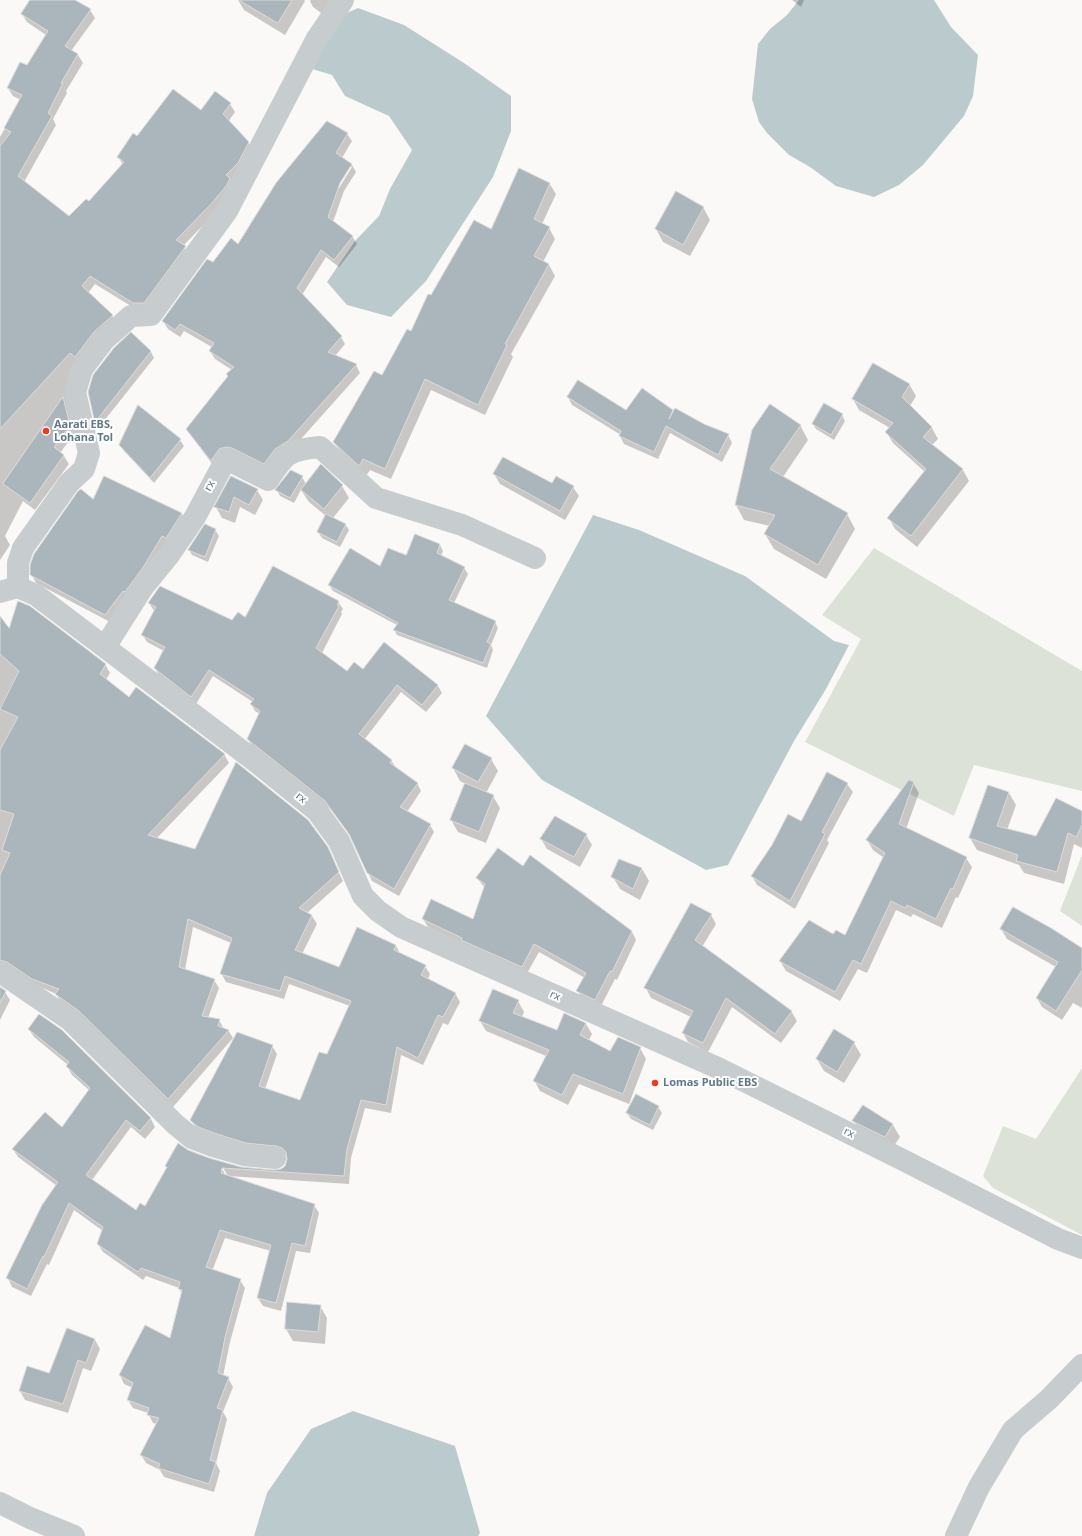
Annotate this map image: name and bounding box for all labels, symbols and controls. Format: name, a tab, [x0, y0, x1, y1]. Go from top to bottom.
place label: Aarati EBS, Lohana Tol	[54, 418, 113, 444]
marker: Aarati EBS, Lohana Tol	[41, 426, 51, 436]
street label: rx	[202, 478, 218, 494]
street label: rx	[293, 790, 309, 806]
street label: rx	[548, 988, 562, 1004]
place label: Lomas Public EBS	[663, 1076, 757, 1090]
marker: Lomas Public EBS	[650, 1078, 660, 1088]
street label: rx	[841, 1125, 857, 1141]

